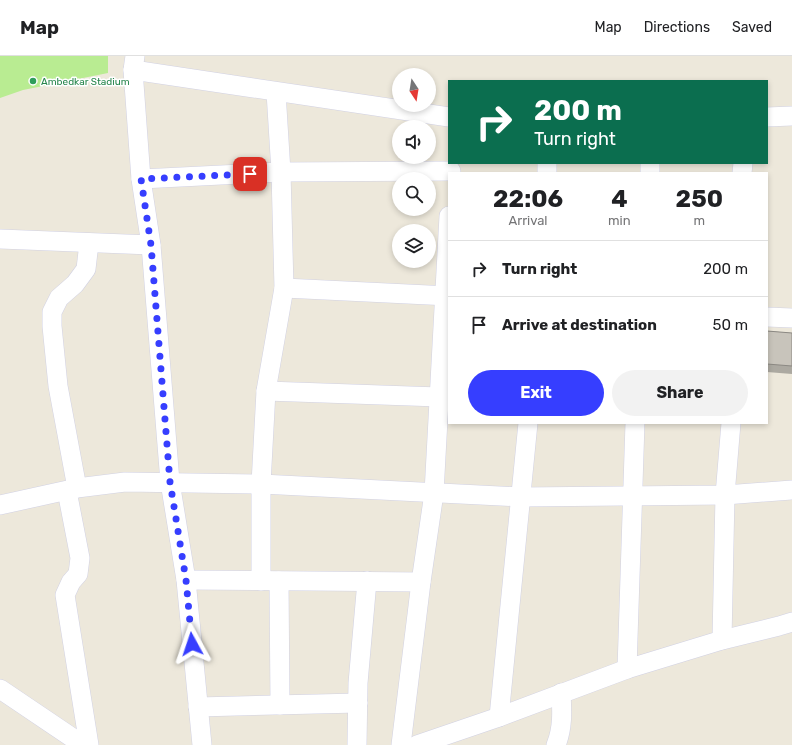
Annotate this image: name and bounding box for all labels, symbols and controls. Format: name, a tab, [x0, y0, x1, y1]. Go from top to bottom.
text: Map	[20, 16, 59, 39]
text: Map	[595, 19, 622, 36]
text: Directions	[644, 19, 710, 36]
text: Saved	[732, 19, 772, 36]
north arrow	[392, 68, 436, 112]
map controls	[392, 68, 436, 268]
marker: Ambedkar Stadium	[28, 76, 38, 86]
place label: Ambedkar Stadium	[41, 76, 130, 88]
text: 200 m	[534, 94, 622, 127]
icon: right	[468, 96, 520, 148]
button: sound	[392, 120, 436, 164]
text: Turn right	[534, 128, 616, 150]
pin	[233, 157, 267, 191]
icon: arrive	[239, 163, 261, 185]
button: search	[392, 172, 436, 216]
text: 22:06	[493, 185, 563, 213]
text: 4	[611, 185, 628, 213]
text: 250	[676, 185, 723, 213]
text: Arrival	[509, 213, 548, 228]
text: min	[608, 213, 631, 228]
text: m	[694, 213, 705, 228]
button: layers	[392, 224, 436, 268]
icon: right	[468, 258, 490, 280]
text: Turn right	[502, 260, 577, 278]
text: 200 m	[703, 260, 748, 278]
icon: arrive	[468, 314, 490, 336]
text: Arrive at destination	[502, 316, 657, 334]
text: 50 m	[713, 316, 748, 334]
button: Exit	[468, 370, 604, 416]
button: Share	[612, 370, 748, 416]
position arrow	[171, 623, 213, 665]

